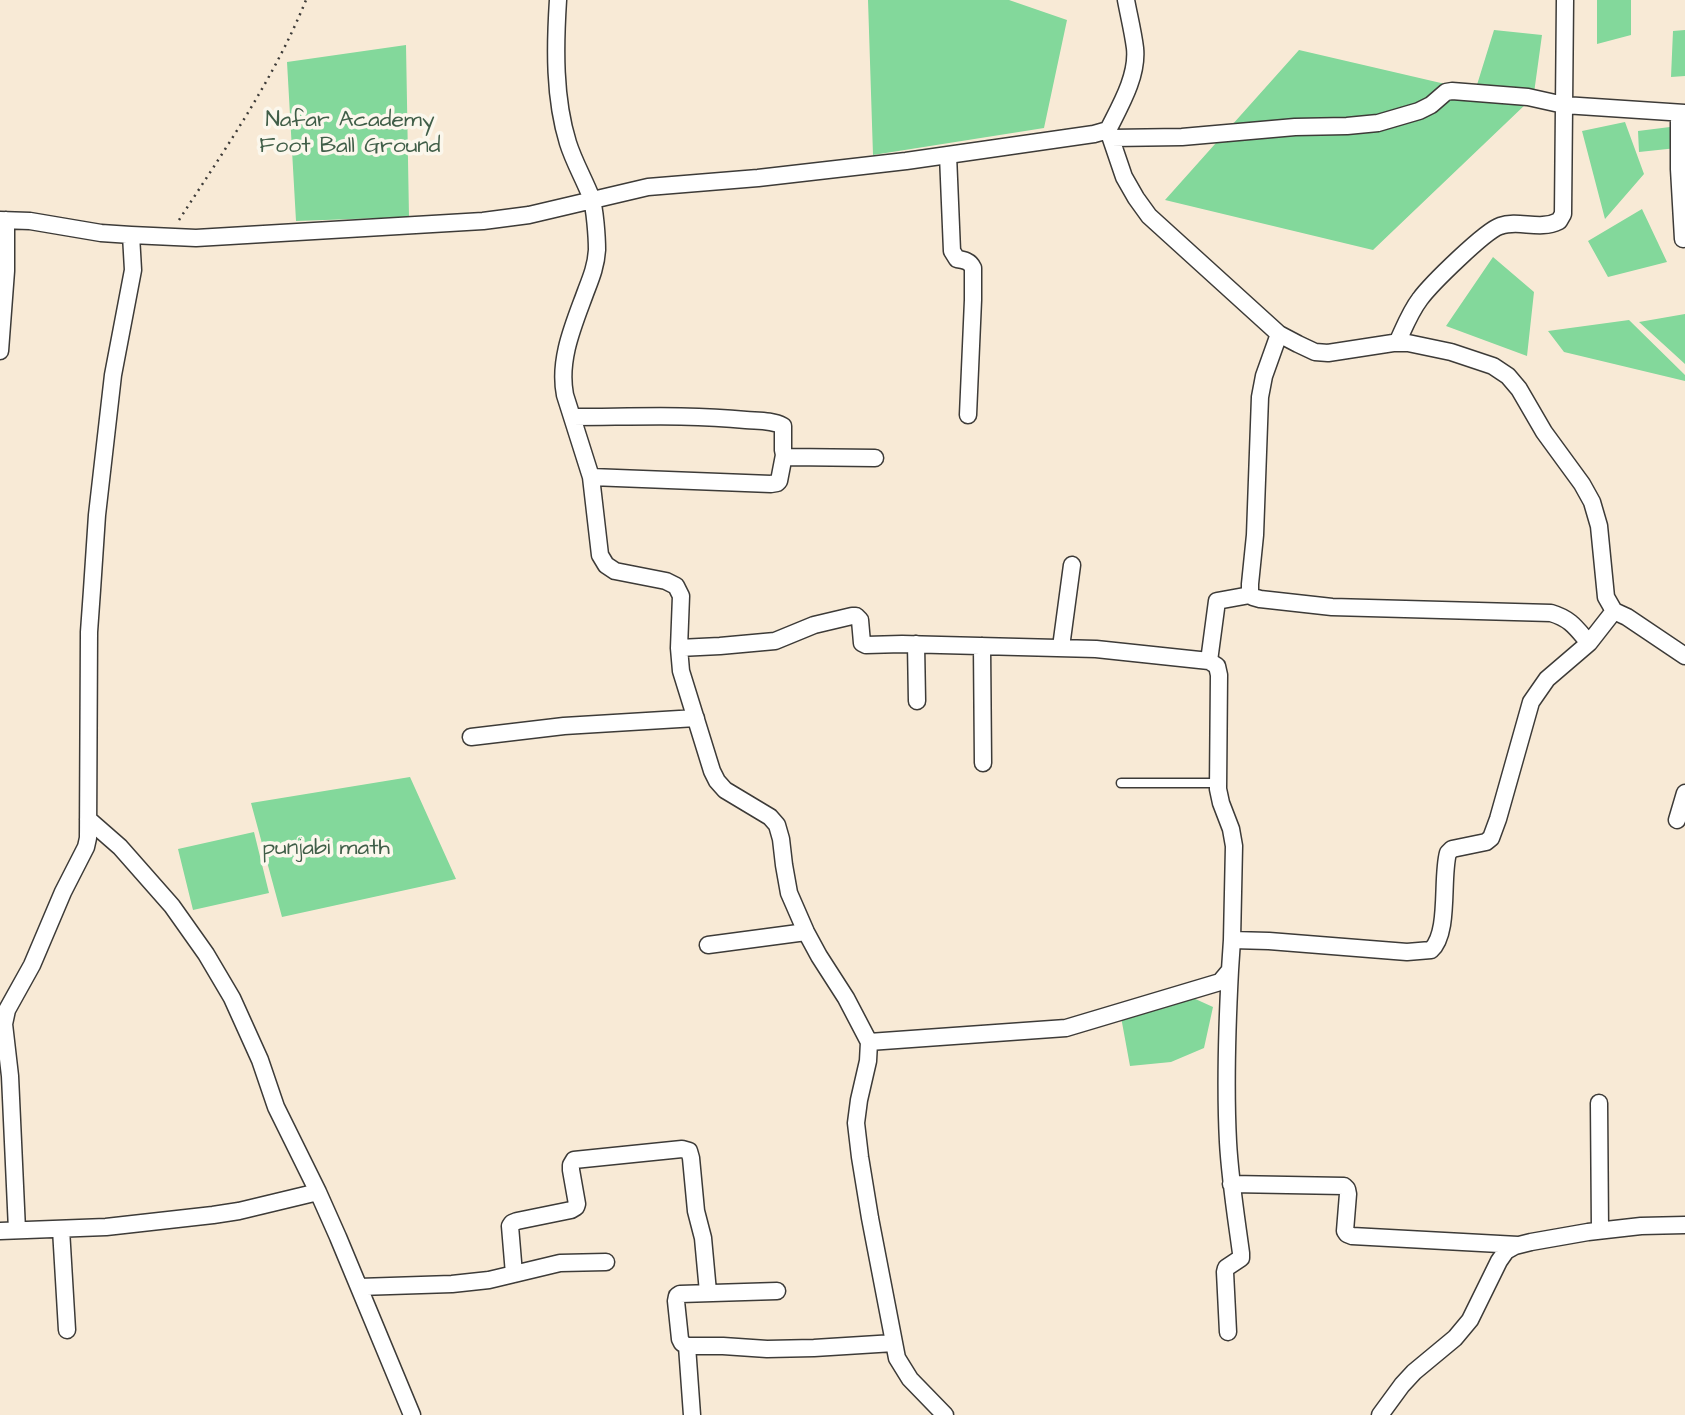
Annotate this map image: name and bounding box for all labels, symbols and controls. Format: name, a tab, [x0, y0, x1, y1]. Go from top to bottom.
park label: Nafar Academy Foot Ball Ground	[259, 107, 441, 161]
park label: punjabi math	[262, 835, 390, 863]

